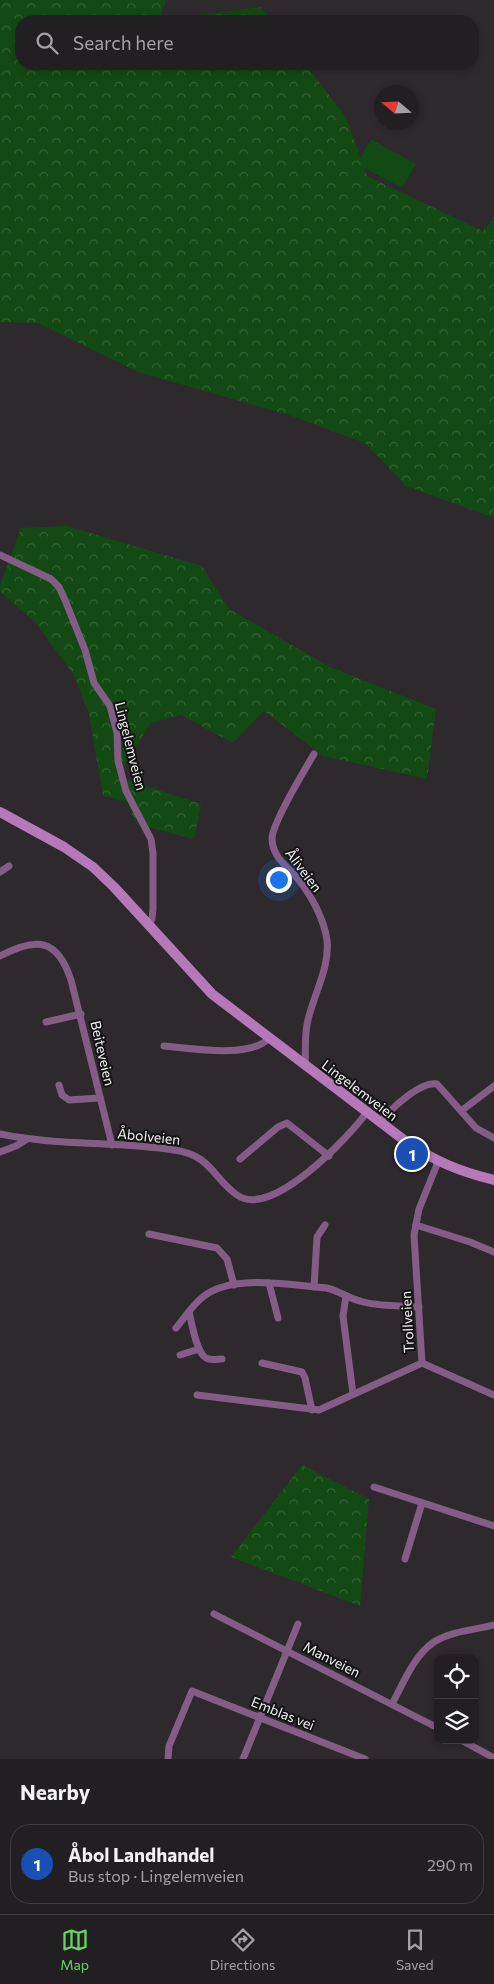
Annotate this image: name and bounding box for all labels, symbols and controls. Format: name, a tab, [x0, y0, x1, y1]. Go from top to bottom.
search box	[15, 15, 479, 70]
icon: search	[33, 29, 61, 57]
text: Search here	[73, 31, 173, 54]
north arrow	[374, 85, 419, 130]
street label: Lingelemveien	[112, 700, 150, 792]
street label: Åliveien	[282, 845, 326, 895]
your location	[266, 867, 292, 893]
street label: Beiteveien	[87, 1019, 119, 1087]
street label: Lingelemveien	[319, 1056, 401, 1124]
street label: Åbolveien	[117, 1124, 181, 1148]
pin: 1	[396, 1135, 428, 1173]
street label: Trollveien	[397, 1291, 417, 1353]
street label: Manveien	[301, 1637, 363, 1681]
map controls	[434, 1654, 479, 1744]
button: locate	[434, 1654, 479, 1699]
street label: Emblas vei	[249, 1693, 317, 1733]
button: layers	[434, 1699, 479, 1744]
text: Nearby	[20, 1779, 90, 1804]
text: Åbol Landhandel	[68, 1843, 215, 1866]
text: 1	[33, 1855, 41, 1874]
text: 290 m	[427, 1855, 473, 1874]
text: Bus stop · Lingelemveien	[68, 1866, 244, 1885]
tab: Map	[60, 1926, 89, 1973]
tab: Directions	[210, 1926, 275, 1973]
tab: Saved	[396, 1926, 434, 1973]

